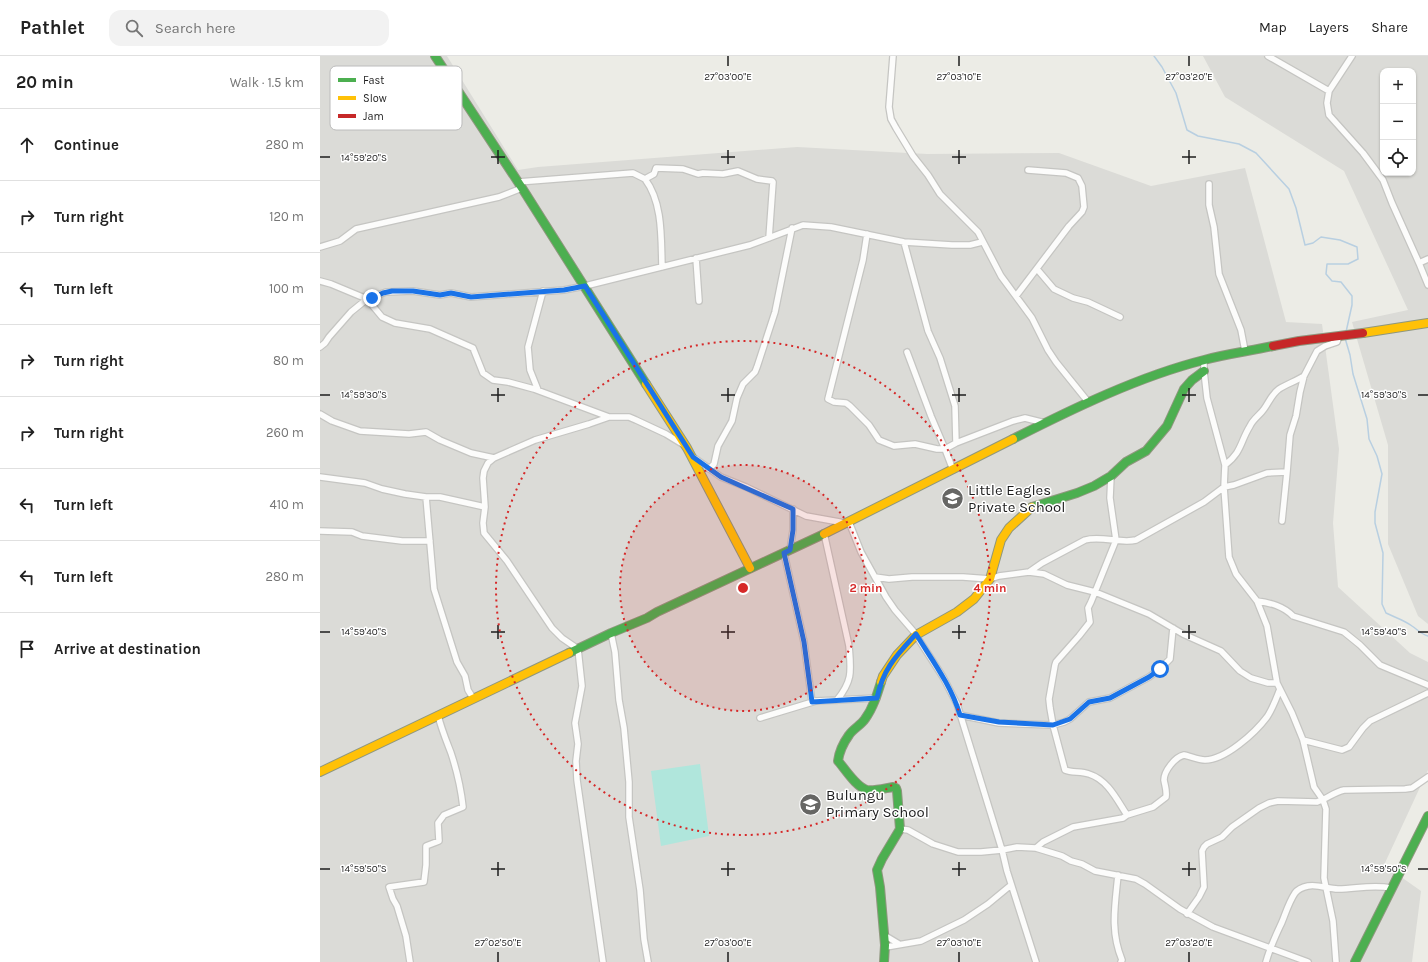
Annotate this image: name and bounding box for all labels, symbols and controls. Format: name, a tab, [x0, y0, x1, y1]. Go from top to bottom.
search box	[109, 10, 389, 46]
text: Pathlet	[20, 17, 85, 39]
icon: search	[123, 17, 145, 39]
text: Search here	[155, 19, 236, 37]
text: Map	[1259, 19, 1287, 36]
text: Layers	[1309, 19, 1349, 36]
text: Share	[1371, 19, 1408, 36]
legend	[330, 66, 462, 130]
map controls	[1380, 68, 1416, 176]
button: +	[1380, 68, 1416, 104]
text: 27°03'00"E	[704, 71, 752, 83]
text: 27°03'10"E	[937, 71, 982, 83]
text: 27°03'20"E	[1165, 71, 1213, 83]
text: 20 min	[16, 72, 74, 92]
text: Fast	[363, 74, 384, 87]
text: Walk · 1.5 km	[230, 75, 304, 90]
text: Slow	[363, 92, 387, 105]
button: −	[1380, 104, 1416, 140]
text: Jam	[363, 110, 384, 123]
icon: ahead	[16, 134, 38, 156]
text: Continue	[54, 136, 119, 154]
text: 280 m	[266, 137, 304, 152]
button: locate	[1380, 140, 1416, 176]
text: 14°59'20"S	[341, 152, 387, 164]
icon: right	[16, 206, 38, 228]
text: Turn right	[54, 208, 124, 226]
text: 120 m	[269, 209, 304, 224]
icon: left	[16, 278, 38, 300]
text: Turn left	[54, 280, 113, 298]
text: 100 m	[269, 281, 304, 296]
route end	[363, 289, 381, 307]
icon: right	[16, 350, 38, 372]
text: Turn right	[54, 352, 124, 370]
text: 80 m	[273, 353, 304, 368]
text: 14°59'30"S	[341, 389, 387, 401]
text: 14°59'30"S	[1361, 389, 1407, 401]
icon: right	[16, 422, 38, 444]
text: Turn right	[54, 424, 124, 442]
text: 260 m	[266, 425, 304, 440]
place label: Little Eagles Private School	[968, 481, 1065, 516]
school or university icon: Little Eagles Private School	[940, 486, 966, 512]
icon: left	[16, 494, 38, 516]
text: Turn left	[54, 496, 113, 514]
text: 410 m	[269, 497, 304, 512]
icon: left	[16, 566, 38, 588]
text: Turn left	[54, 568, 113, 586]
text: 280 m	[266, 569, 304, 584]
centre of rings	[736, 581, 750, 595]
text: 2 min	[849, 581, 883, 595]
text: 4 min	[974, 581, 1006, 595]
text: 14°59'40"S	[341, 626, 387, 638]
text: 14°59'40"S	[1361, 626, 1407, 638]
icon: arrive	[16, 638, 38, 660]
text: Arrive at destination	[54, 640, 201, 658]
route start	[1151, 660, 1169, 678]
place label: Bulungu Primary School	[826, 786, 929, 821]
school or university icon: Bulungu Primary School	[798, 791, 824, 817]
text: 14°59'50"S	[341, 863, 387, 875]
text: 14°59'50"S	[1361, 863, 1407, 875]
text: 27°02'50"E	[474, 937, 522, 949]
text: 27°03'00"E	[704, 937, 752, 949]
text: 27°03'10"E	[937, 937, 982, 949]
text: 27°03'20"E	[1165, 937, 1213, 949]

